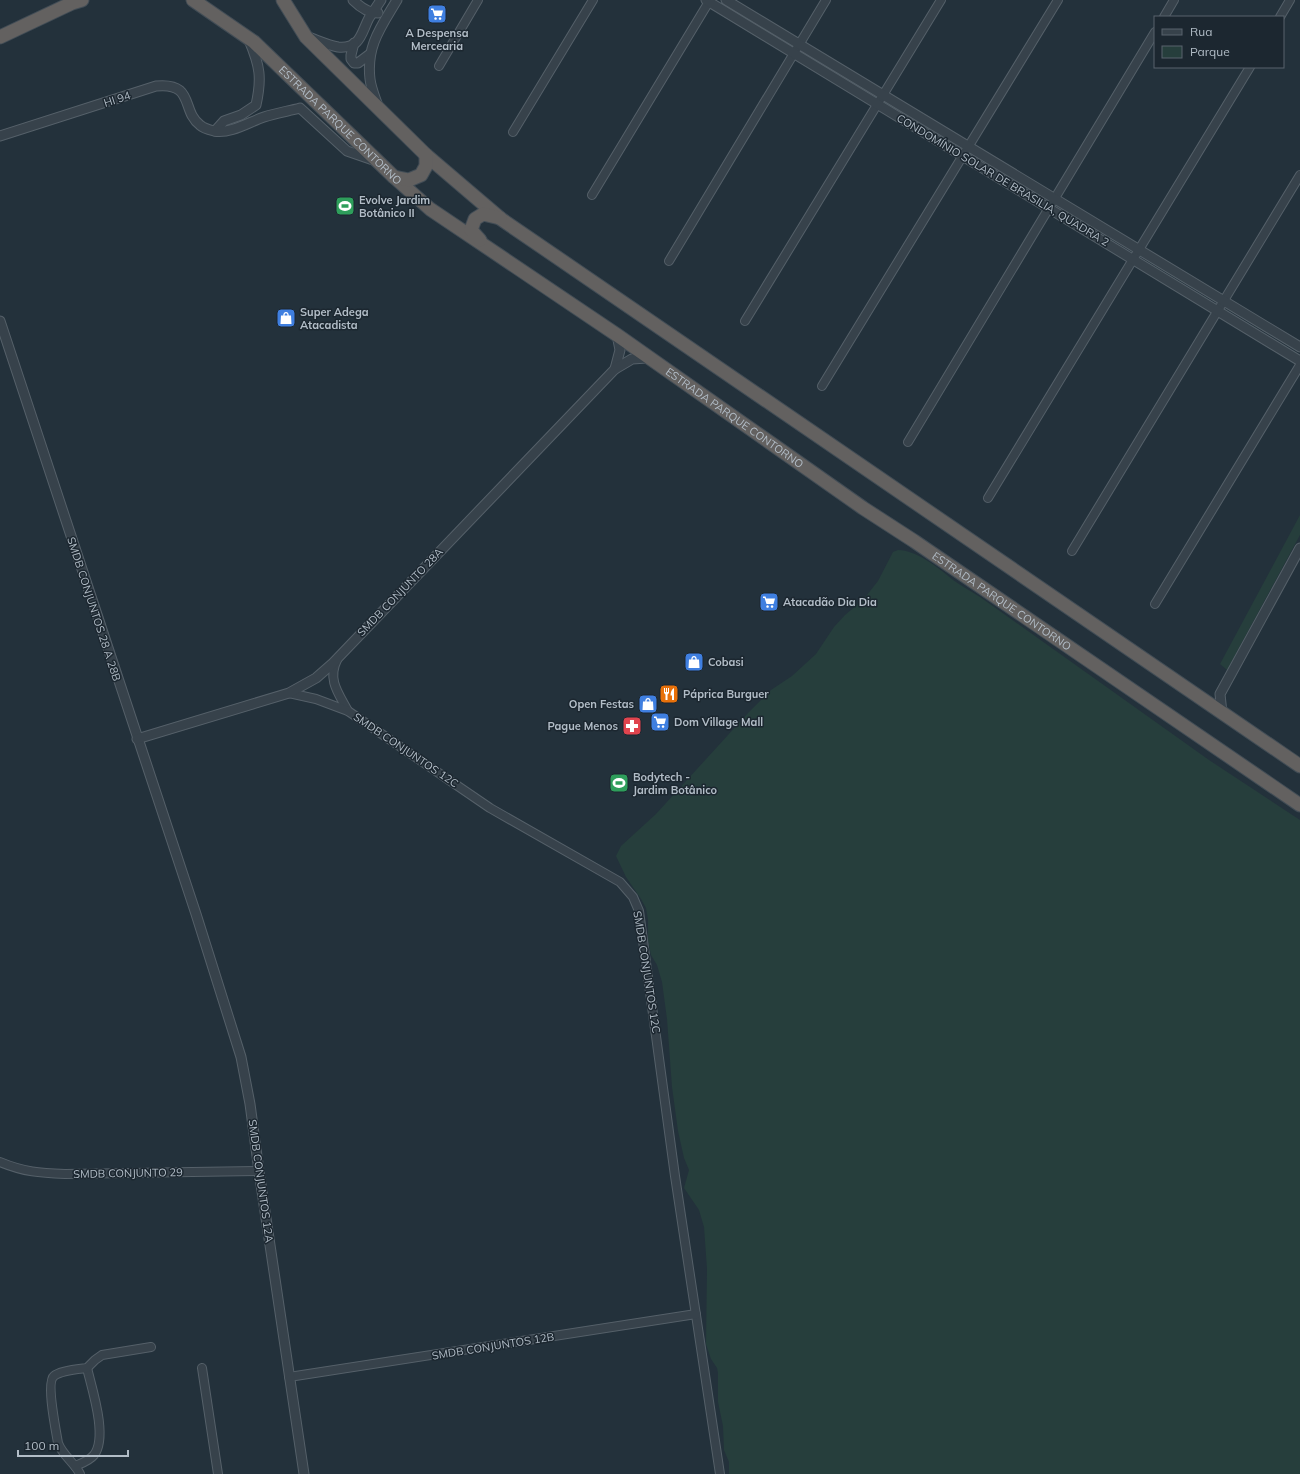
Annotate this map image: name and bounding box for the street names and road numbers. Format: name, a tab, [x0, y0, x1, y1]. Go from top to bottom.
street label: ESTRADA PARQUE CONTORNO	[276, 63, 405, 188]
street label: HI 94	[102, 88, 133, 110]
street label: CONDOMÍNIO SOLAR DE BRASILIA, QUADRA 2	[894, 111, 1112, 249]
street label: ESTRADA PARQUE CONTORNO	[663, 364, 806, 471]
street label: SMDB CONJUNTOS 28 A 28B	[64, 535, 124, 683]
street label: SMDB CONJUNTO 28A	[354, 545, 446, 639]
street label: ESTRADA PARQUE CONTORNO	[930, 549, 1074, 653]
street label: SMDB CONJUNTOS 12C	[351, 710, 461, 790]
street label: SMDB CONJUNTOS 12C	[630, 910, 664, 1034]
street label: SMDB CONJUNTOS 12A	[245, 1118, 277, 1244]
street label: SMDB CONJUNTO 29	[73, 1165, 183, 1181]
street label: SMDB CONJUNTOS 12B	[431, 1329, 555, 1363]

